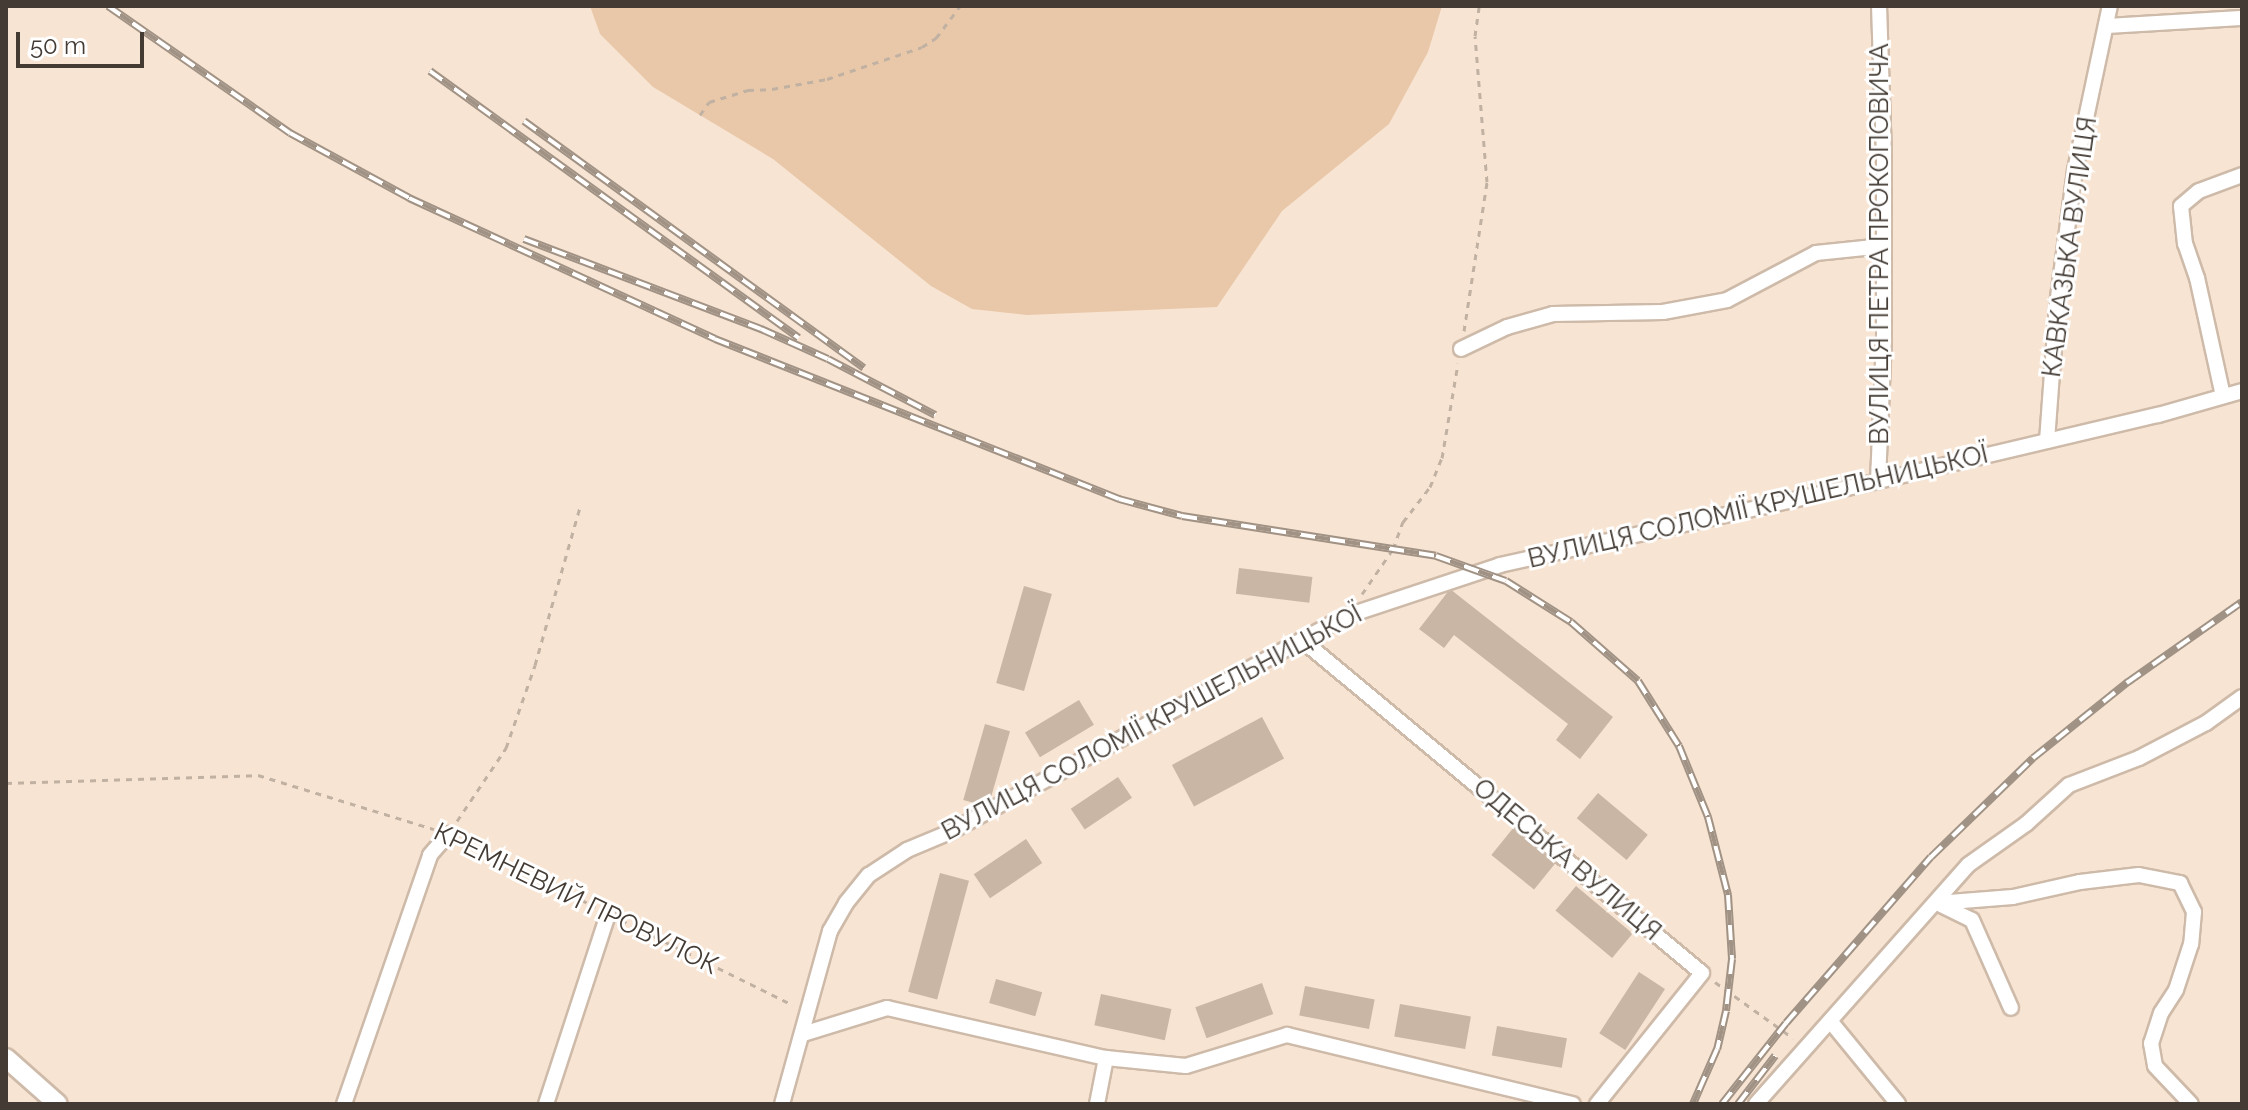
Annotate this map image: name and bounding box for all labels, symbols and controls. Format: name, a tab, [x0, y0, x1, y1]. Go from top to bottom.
scale bar	[20, 16, 148, 66]
text: 50 m	[30, 31, 86, 60]
street label: ВУЛИЦЯ ПЕТРА ПРОКОПОВИЧА	[1864, 43, 1896, 445]
street label: КАВКАЗЬКА ВУЛИЦЯ	[2036, 114, 2104, 380]
street label: ВУЛИЦЯ СОЛОМІЇ КРУШЕЛЬНИЦЬКОЇ	[1525, 439, 1991, 575]
street label: ВУЛИЦЯ СОЛОМІЇ КРУШЕЛЬНИЦЬКОЇ	[937, 599, 1367, 847]
street label: ОДЕСЬКА ВУЛИЦЯ	[1466, 772, 1668, 948]
street label: КРЕМНЕВИЙ ПРОВУЛОК	[429, 817, 723, 981]

